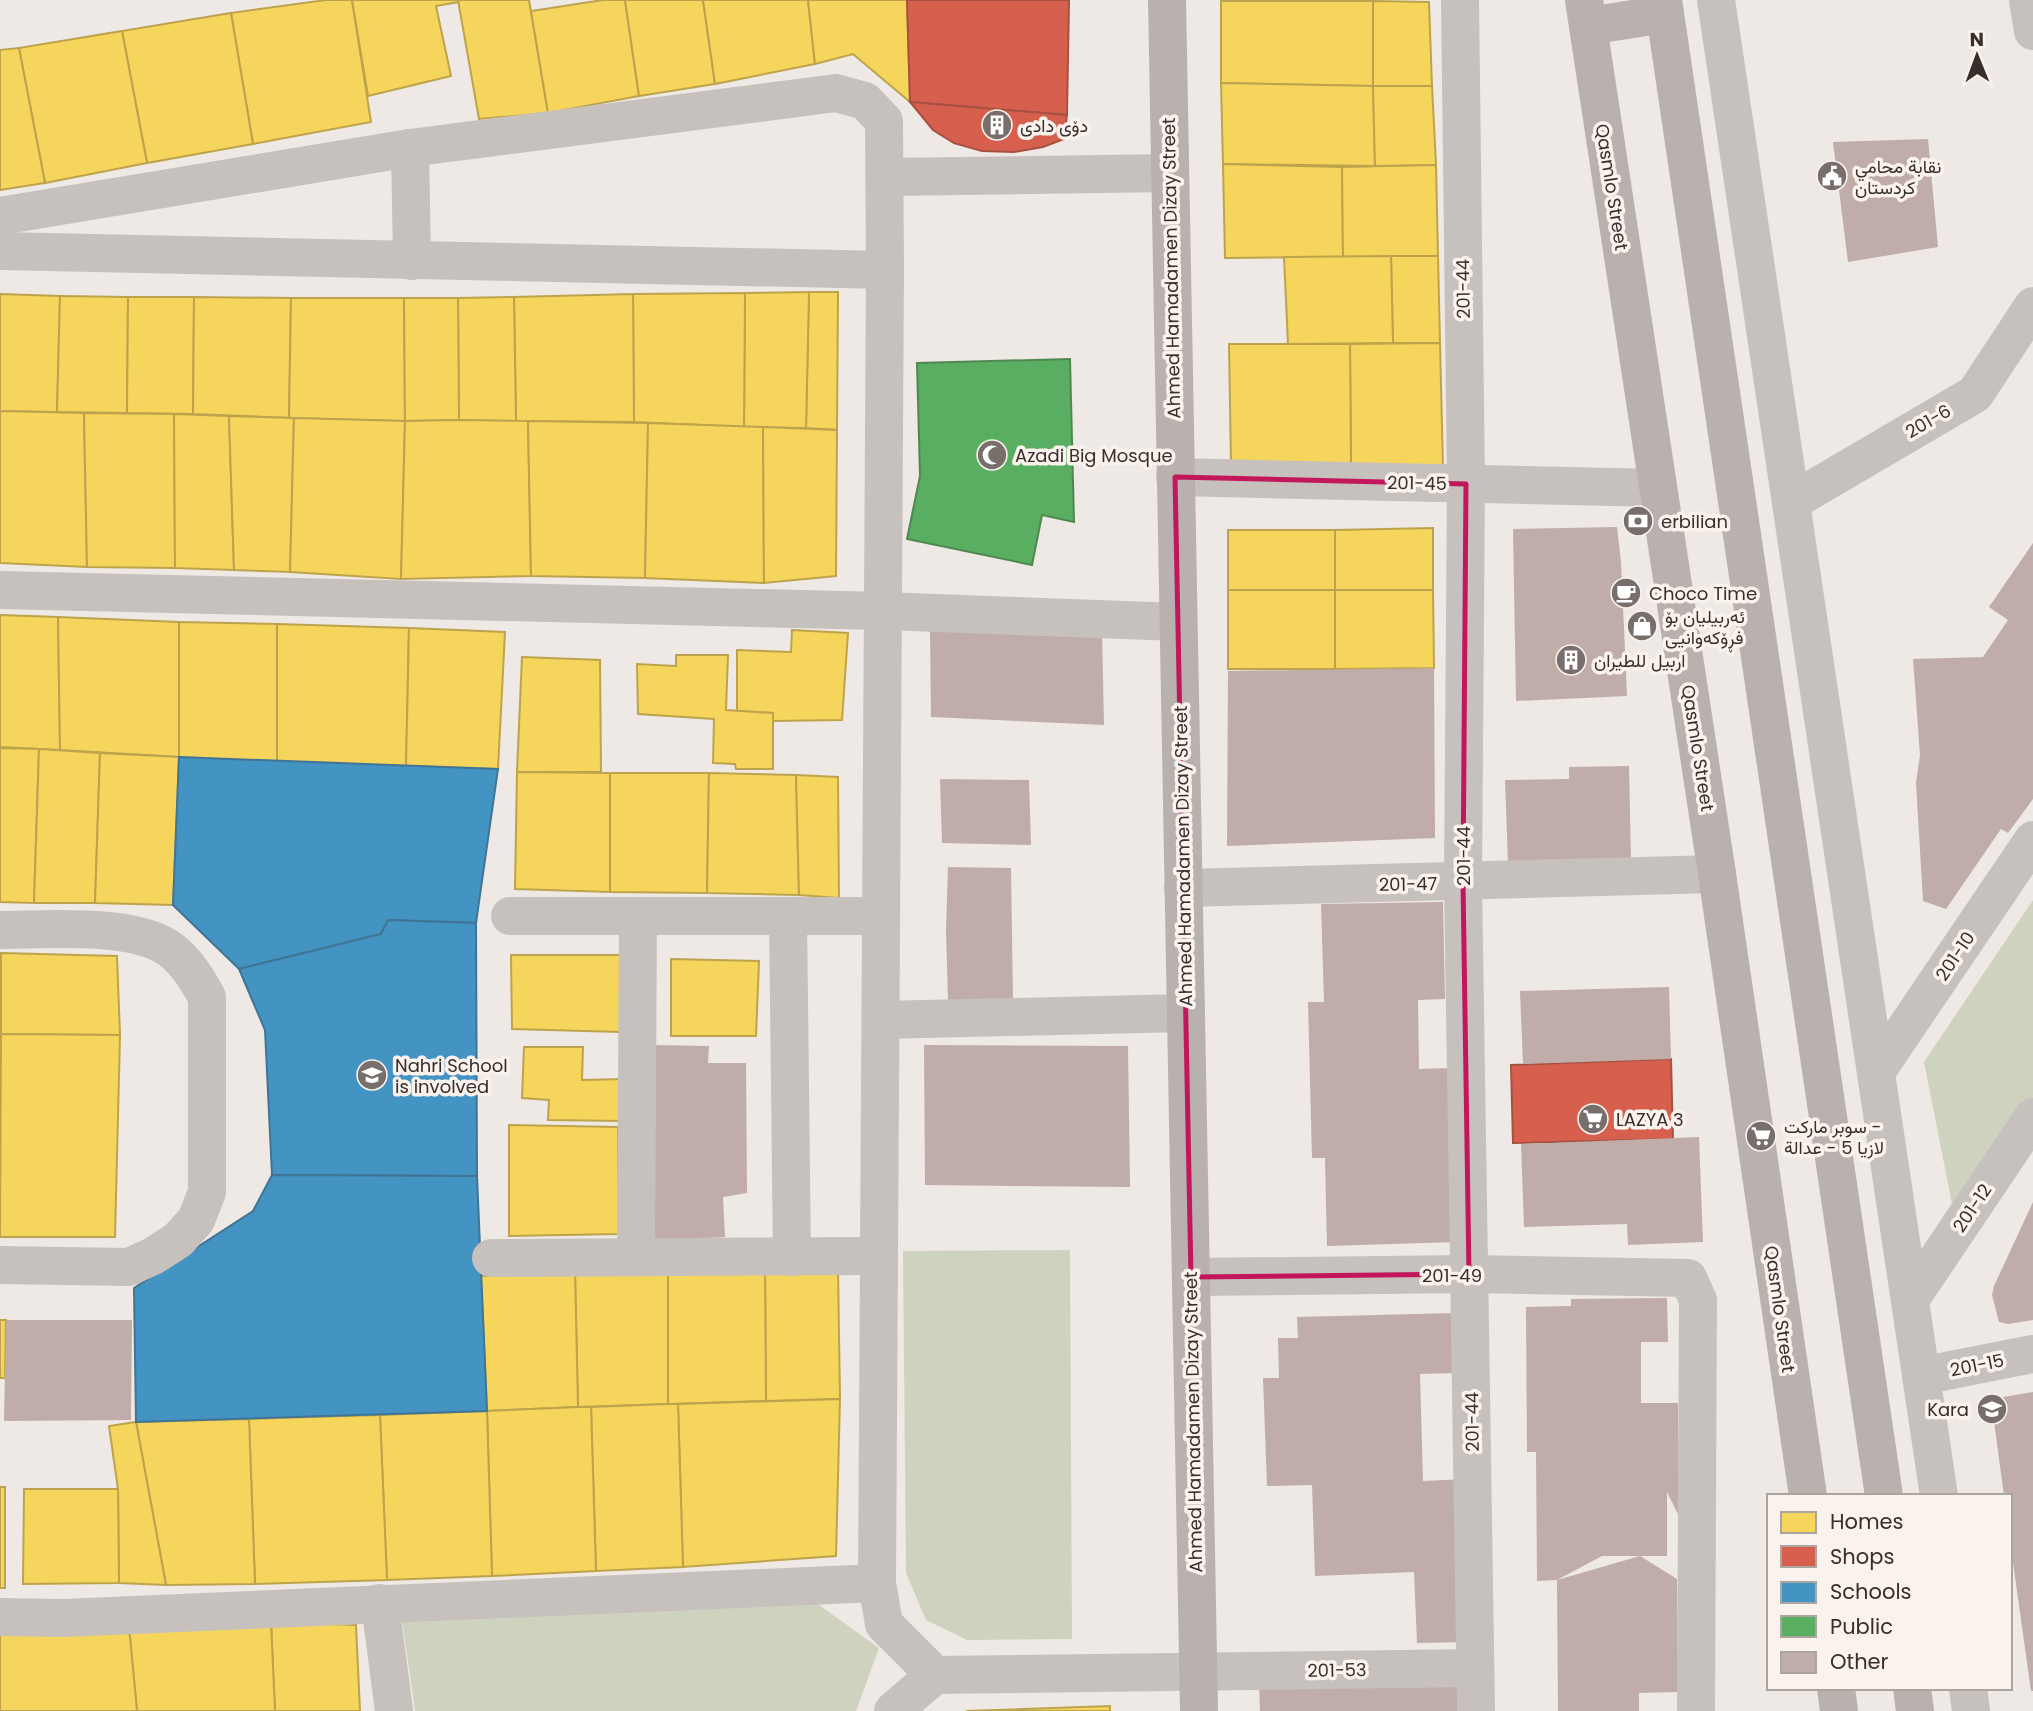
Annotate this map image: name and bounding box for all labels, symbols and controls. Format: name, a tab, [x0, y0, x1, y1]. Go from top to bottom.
north arrow	[1942, 21, 2012, 91]
text: N	[1969, 26, 1984, 53]
building icon: دۆى دادى	[980, 108, 1014, 142]
place label: دۆى دادى	[1020, 113, 1088, 138]
street label: Ahmed Hamadamen Dizay Street	[1156, 117, 1186, 419]
street label: Qasmlo Street	[1590, 122, 1634, 252]
place label: نقابة محامي كردستان	[1855, 154, 1941, 200]
public building icon: نقابة محامي كردستان	[1815, 159, 1849, 193]
street label: 201-44	[1450, 259, 1476, 319]
street label: 201-6	[1901, 398, 1955, 444]
mosque icon: Azadi Big Mosque	[975, 438, 1009, 472]
place label: Azadi Big Mosque	[1015, 443, 1173, 468]
street label: 201-45	[1387, 470, 1447, 496]
bank icon: erbilian	[1621, 504, 1655, 538]
place label: erbilian	[1661, 509, 1728, 534]
cafe icon: Choco Time	[1609, 576, 1643, 610]
place label: Choco Time	[1649, 581, 1757, 606]
place label: ئەربیلیان بۆ فڕۆکەوانیی	[1665, 604, 1745, 653]
shop icon: ئەربیلیان بۆ فڕۆکەوانیی	[1625, 609, 1659, 643]
building icon: اربيل للطيران	[1554, 643, 1588, 677]
place label: اربيل للطيران	[1594, 648, 1686, 673]
street label: Qasmlo Street	[1676, 683, 1720, 813]
street label: Ahmed Hamadamen Dizay Street	[1168, 705, 1198, 1007]
street label: 201-44	[1451, 826, 1476, 886]
street label: 201-47	[1379, 871, 1438, 897]
street label: 201-10	[1929, 926, 1981, 986]
place label: Nahri School is involved	[395, 1053, 508, 1099]
school or university icon: Nahri School is involved	[355, 1058, 389, 1092]
supermarket icon: LAZYA 3	[1576, 1102, 1610, 1136]
place label: LAZYA 3	[1616, 1107, 1684, 1132]
place label: سوبر ماركت - لازيا 5 - عدالة	[1784, 1114, 1884, 1160]
supermarket icon: سوبر ماركت - لازيا 5 - عدالة	[1744, 1119, 1778, 1153]
street label: 201-12	[1947, 1179, 1997, 1237]
street label: Qasmlo Street	[1759, 1244, 1801, 1374]
street label: 201-49	[1422, 1263, 1482, 1288]
street label: Ahmed Hamadamen Dizay Street	[1178, 1271, 1208, 1573]
street label: 201-15	[1948, 1348, 2006, 1382]
street label: 201-44	[1459, 1392, 1485, 1452]
school or university icon: Kara	[1975, 1392, 2009, 1426]
place label: Kara	[1927, 1397, 1969, 1422]
legend	[1767, 1494, 2012, 1690]
text: Homes	[1830, 1507, 1904, 1536]
text: Shops	[1830, 1542, 1894, 1571]
text: Schools	[1830, 1577, 1912, 1606]
text: Public	[1830, 1612, 1893, 1641]
text: Other	[1830, 1647, 1889, 1676]
street label: 201-53	[1307, 1657, 1367, 1683]

